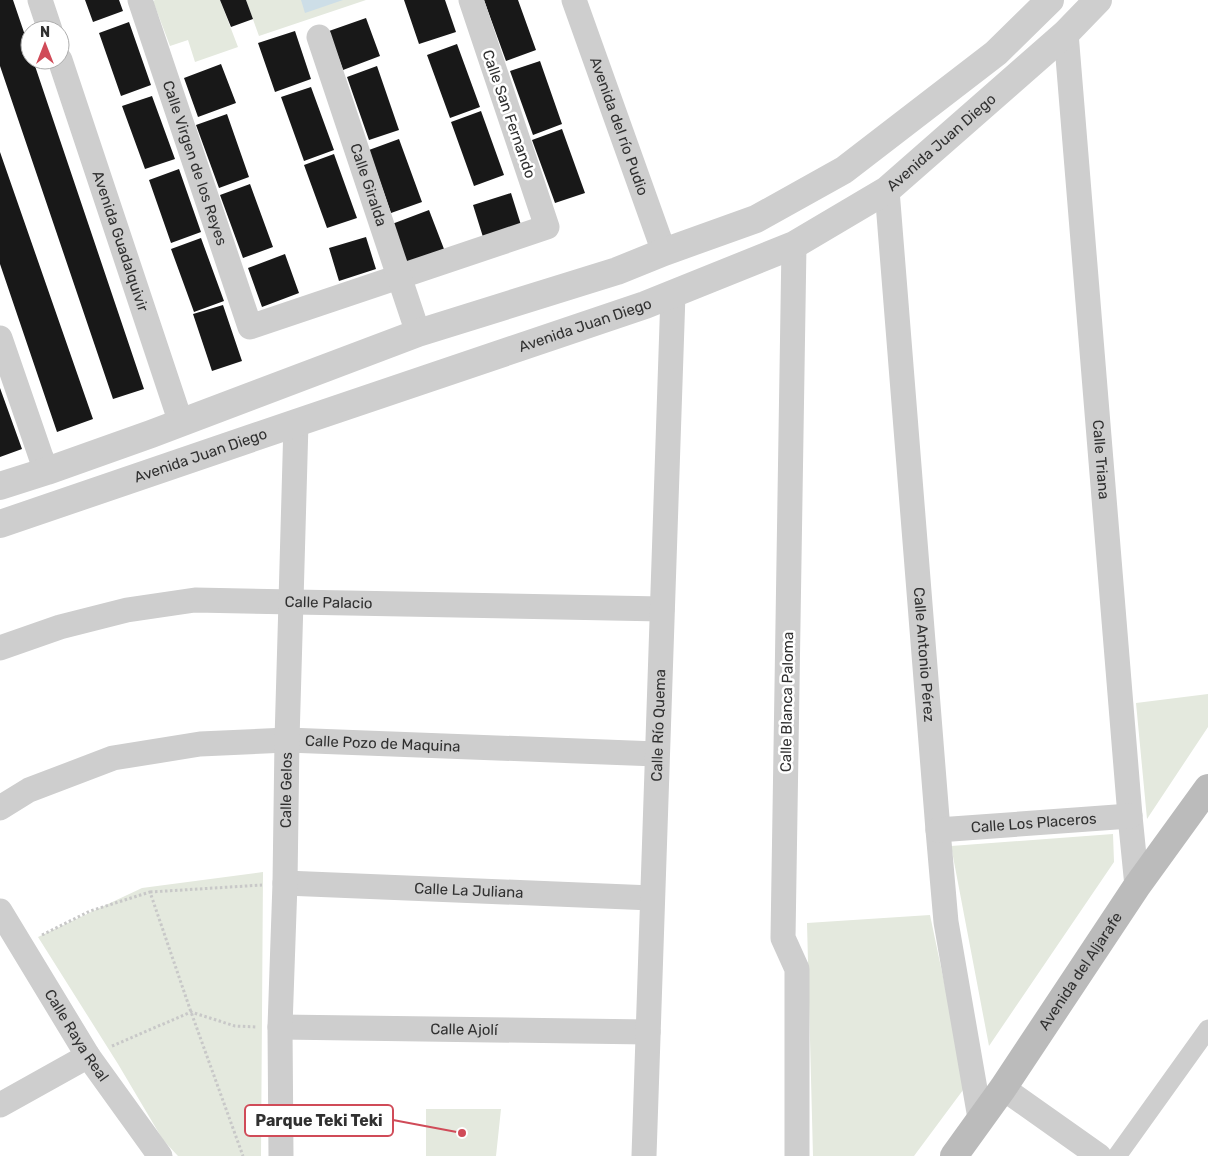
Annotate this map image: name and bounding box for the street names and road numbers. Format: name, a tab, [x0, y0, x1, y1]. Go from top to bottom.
street label: Calle San Fernando	[479, 47, 539, 181]
street label: Avenida del río Pudio	[586, 54, 652, 198]
street label: Calle Virgen de los Reyes	[159, 78, 231, 248]
street label: Avenida Juan Diego	[883, 90, 1000, 195]
street label: Calle Giralda	[346, 141, 391, 229]
street label: Avenida Guadalquivir	[89, 168, 152, 314]
street label: Avenida Juan Diego	[516, 294, 654, 356]
street label: Calle Triana	[1089, 419, 1113, 500]
street label: Avenida Juan Diego	[132, 425, 269, 487]
street label: Calle Antonio Pérez	[910, 586, 938, 723]
street label: Calle Palacio	[284, 593, 373, 612]
street label: Calle Blanca Paloma	[777, 632, 797, 772]
street label: Calle Río Quema	[648, 669, 669, 782]
street label: Calle Pozo de Maquina	[304, 732, 461, 756]
street label: Calle Gelos	[277, 752, 296, 828]
street label: Calle Los Placeros	[970, 809, 1098, 837]
street label: Calle La Juliana	[414, 879, 524, 902]
street label: Avenida del Aljarafe	[1035, 909, 1126, 1033]
street label: Calle Raya Real	[41, 986, 112, 1085]
street label: Calle Ajolí	[430, 1020, 499, 1039]

